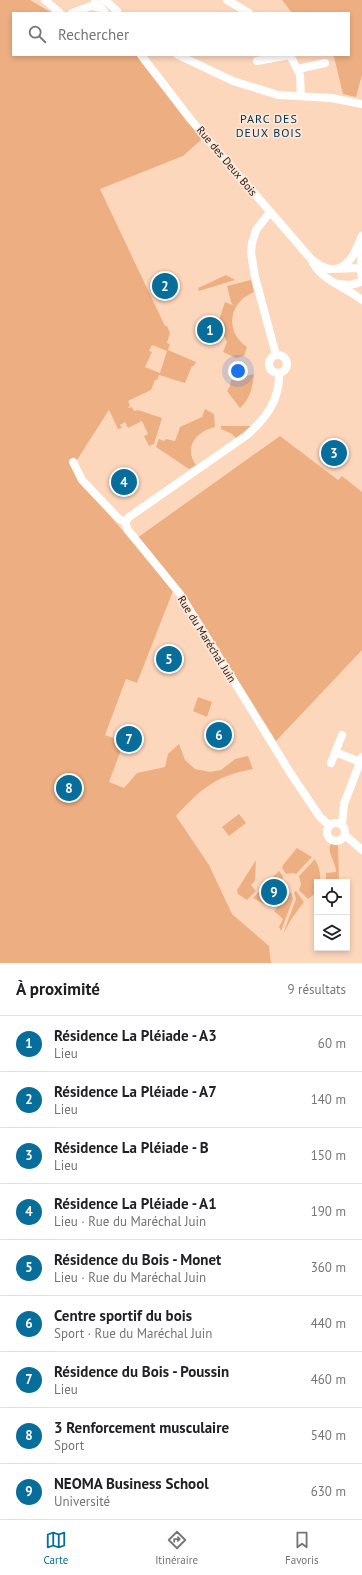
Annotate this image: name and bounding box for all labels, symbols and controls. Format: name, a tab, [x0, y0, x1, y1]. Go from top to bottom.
search box	[12, 12, 350, 56]
icon: search	[26, 23, 48, 45]
text: Rechercher	[58, 25, 129, 44]
district label: PARC DES DEUX BOIS	[236, 111, 302, 140]
street label: Rue des Deux Bois	[194, 123, 261, 199]
pin: 2	[152, 271, 178, 301]
pin: 1	[197, 315, 223, 345]
your location	[228, 361, 248, 381]
pin: 3	[321, 438, 347, 468]
pin: 4	[111, 467, 137, 497]
street label: Rue du Maréchal Juin	[175, 593, 239, 685]
pin: 5	[156, 644, 182, 674]
pin: 6	[206, 720, 232, 750]
pin: 7	[116, 724, 142, 754]
pin: 8	[56, 773, 82, 803]
pin: 9	[261, 877, 287, 907]
map controls	[314, 879, 350, 951]
button: locate	[314, 879, 350, 915]
button: layers	[314, 915, 350, 951]
text: À proximité	[16, 978, 100, 1000]
text: 9 résultats	[287, 981, 346, 998]
text: Résidence La Pléiade - A3	[54, 1026, 217, 1045]
text: 1	[25, 1035, 33, 1052]
text: 60 m	[318, 1035, 346, 1052]
text: Lieu	[54, 1045, 78, 1062]
text: Résidence La Pléiade - A7	[54, 1082, 217, 1101]
text: 2	[25, 1091, 33, 1108]
text: 140 m	[311, 1091, 346, 1108]
text: Lieu	[54, 1101, 78, 1118]
text: Résidence La Pléiade - B	[54, 1138, 209, 1157]
text: 3	[25, 1147, 33, 1164]
text: 150 m	[311, 1147, 346, 1164]
text: Lieu	[54, 1157, 78, 1174]
text: Résidence La Pléiade - A1	[54, 1194, 217, 1213]
text: 4	[25, 1203, 33, 1220]
text: 190 m	[311, 1203, 346, 1220]
text: Lieu · Rue du Maréchal Juin	[54, 1213, 206, 1230]
text: Résidence du Bois - Monet	[54, 1250, 221, 1269]
text: 5	[25, 1259, 33, 1276]
text: 360 m	[311, 1259, 346, 1276]
text: Lieu · Rue du Maréchal Juin	[54, 1269, 206, 1286]
text: Centre sportif du bois	[54, 1306, 192, 1325]
text: 6	[25, 1315, 33, 1332]
text: 440 m	[311, 1315, 346, 1332]
text: Sport · Rue du Maréchal Juin	[54, 1325, 212, 1342]
text: Résidence du Bois - Poussin	[54, 1362, 229, 1381]
text: 7	[25, 1371, 33, 1388]
text: 460 m	[311, 1371, 346, 1388]
text: Lieu	[54, 1381, 78, 1398]
text: 3 Renforcement musculaire	[54, 1418, 229, 1437]
text: 8	[25, 1427, 33, 1444]
text: 540 m	[311, 1427, 346, 1444]
text: Sport	[54, 1437, 84, 1454]
text: NEOMA Business School	[54, 1474, 209, 1493]
text: 9	[25, 1483, 33, 1500]
text: 630 m	[311, 1483, 346, 1500]
text: Université	[54, 1493, 110, 1510]
tab: Carte	[43, 1529, 68, 1567]
tab: Itinéraire	[155, 1529, 198, 1567]
tab: Favoris	[285, 1529, 319, 1567]

